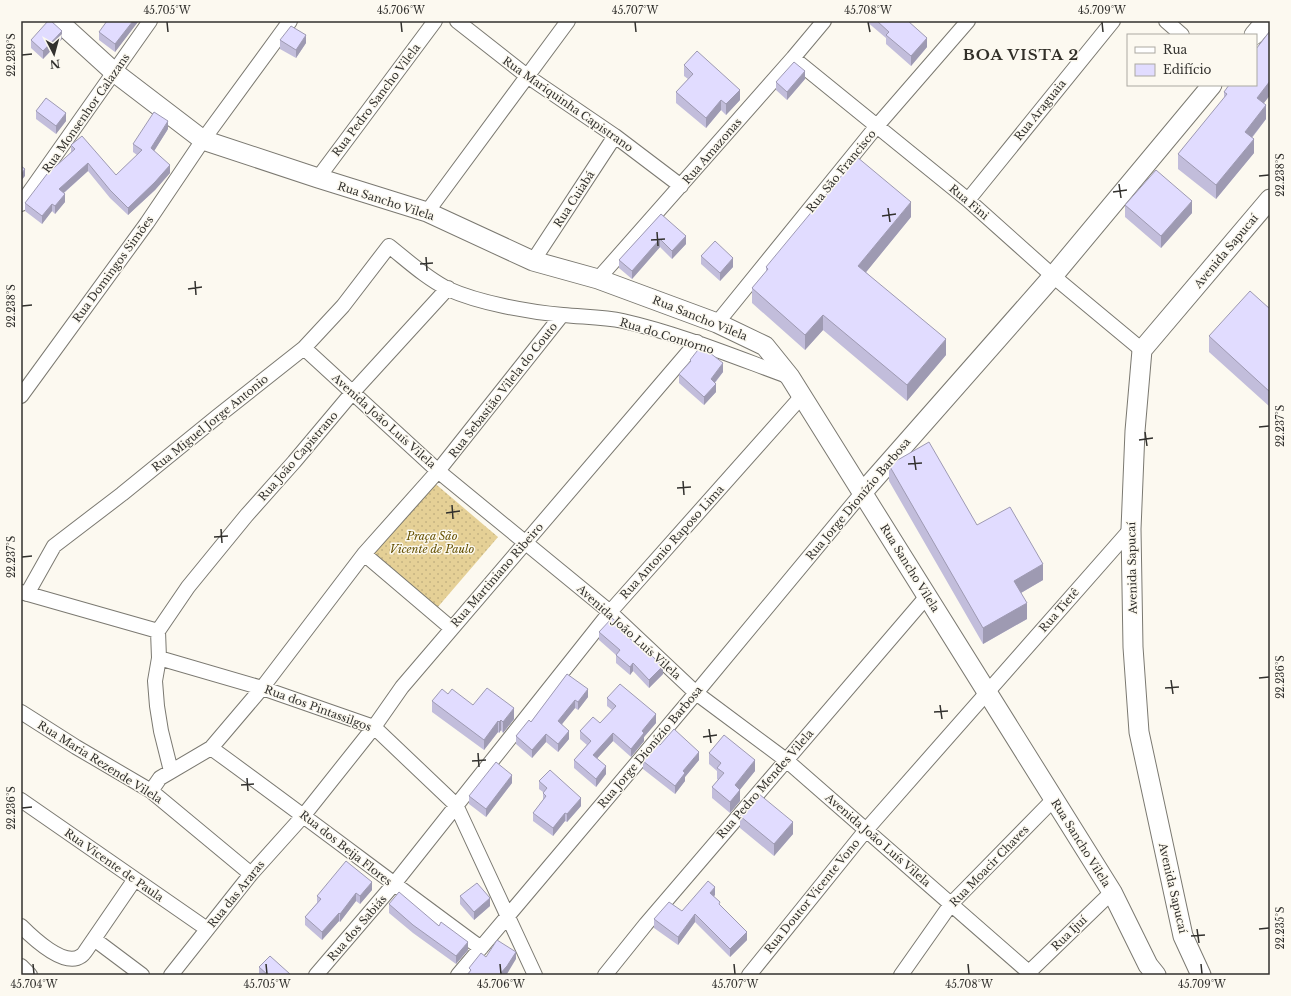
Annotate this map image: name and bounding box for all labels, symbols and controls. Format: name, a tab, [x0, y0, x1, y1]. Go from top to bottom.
text: 45.705°W	[143, 4, 191, 17]
text: 45.706°W	[377, 4, 425, 17]
text: 45.707°W	[612, 4, 658, 17]
text: 45.708°W	[844, 4, 892, 17]
text: 45.709°W	[1078, 4, 1126, 17]
text: 22.239°S	[5, 33, 18, 77]
north arrow	[34, 34, 74, 74]
legend	[1127, 34, 1257, 86]
street label: Rua Pedro Sancho Vilela	[329, 40, 424, 159]
text: Rua	[1163, 42, 1187, 57]
district label: BOA VISTA 2	[963, 45, 1079, 64]
street label: Rua Monsenhor Calazans	[39, 51, 133, 175]
street label: Rua Mariquinha Capistrano	[500, 53, 636, 155]
text: N	[49, 56, 61, 72]
text: Edifício	[1163, 62, 1211, 77]
street label: Rua Araguaia	[1011, 76, 1069, 143]
street label: Rua Amazonas	[679, 115, 745, 187]
street label: Rua São Francisco	[803, 127, 879, 215]
text: 22.238°S	[1274, 153, 1287, 197]
street label: Rua Cuiabá	[551, 167, 598, 230]
street label: Rua Sancho Vilela	[336, 179, 437, 224]
street label: Rua Fini	[946, 181, 992, 223]
street label: Avenida Sapucaí	[1190, 211, 1261, 292]
street label: Rua Domingos Simões	[70, 213, 156, 325]
text: 22.238°S	[5, 284, 18, 328]
street label: Rua Sancho Vilela	[650, 293, 750, 344]
street label: Rua do Contorno	[618, 315, 716, 357]
street label: Rua Sebastião Vilela do Couto	[446, 319, 560, 461]
street label: Avenida João Luís Vilela	[328, 370, 439, 472]
street label: Rua Miguel Jorge Antonio	[149, 372, 271, 474]
text: 22.237°S	[1274, 405, 1287, 447]
street label: Rua João Capistrano	[255, 408, 341, 504]
street label: Rua Jorge Dionízio Barbosa	[803, 434, 914, 563]
street label: Rua Antonio Raposo Lima	[617, 482, 727, 602]
street label: Rua Martiniano Ribeiro	[448, 520, 546, 630]
street label: Rua Sancho Vilela	[877, 521, 943, 615]
street label: Avenida Sapucaí	[1124, 521, 1140, 615]
park label: Praça São Vicente de Paulo	[390, 529, 474, 556]
text: 22.237°S	[5, 536, 18, 578]
street label: Avenida João Luís Vilela	[573, 581, 684, 683]
street label: Rua Tietê	[1036, 585, 1082, 635]
text: 22.236°S	[1274, 655, 1287, 699]
street label: Rua dos Pintassilgos	[262, 682, 374, 734]
street label: Rua Jorge Dionízio Barbosa	[595, 682, 706, 811]
street label: Rua Maria Rezende Vilela	[35, 718, 166, 807]
street label: Rua Pedro Mendes Vilela	[714, 726, 817, 842]
text: 22.236°S	[5, 786, 18, 830]
street label: Avenida João Luís Vilela	[822, 790, 934, 890]
street label: Rua Sancho Vilela	[1048, 796, 1114, 890]
street label: Rua dos Beija Flores	[297, 808, 395, 888]
street label: Rua Moacir Chaves	[946, 822, 1032, 910]
street label: Rua Vicente de Paula	[62, 825, 167, 905]
street label: Rua Doutor Vicente Vono	[761, 836, 863, 956]
street label: Avenida Sapucaí	[1156, 840, 1190, 935]
street label: Rua das Araras	[205, 858, 267, 930]
street label: Rua dos Sabiás	[324, 892, 390, 964]
text: 22.235°S	[1274, 907, 1287, 949]
street label: Rua Ijuí	[1048, 912, 1090, 953]
text: 45.704°W	[10, 978, 58, 991]
text: 45.705°W	[243, 978, 291, 991]
text: 45.706°W	[477, 978, 525, 991]
text: 45.707°W	[712, 978, 758, 991]
text: 45.708°W	[945, 978, 993, 991]
text: 45.709°W	[1178, 978, 1226, 991]

